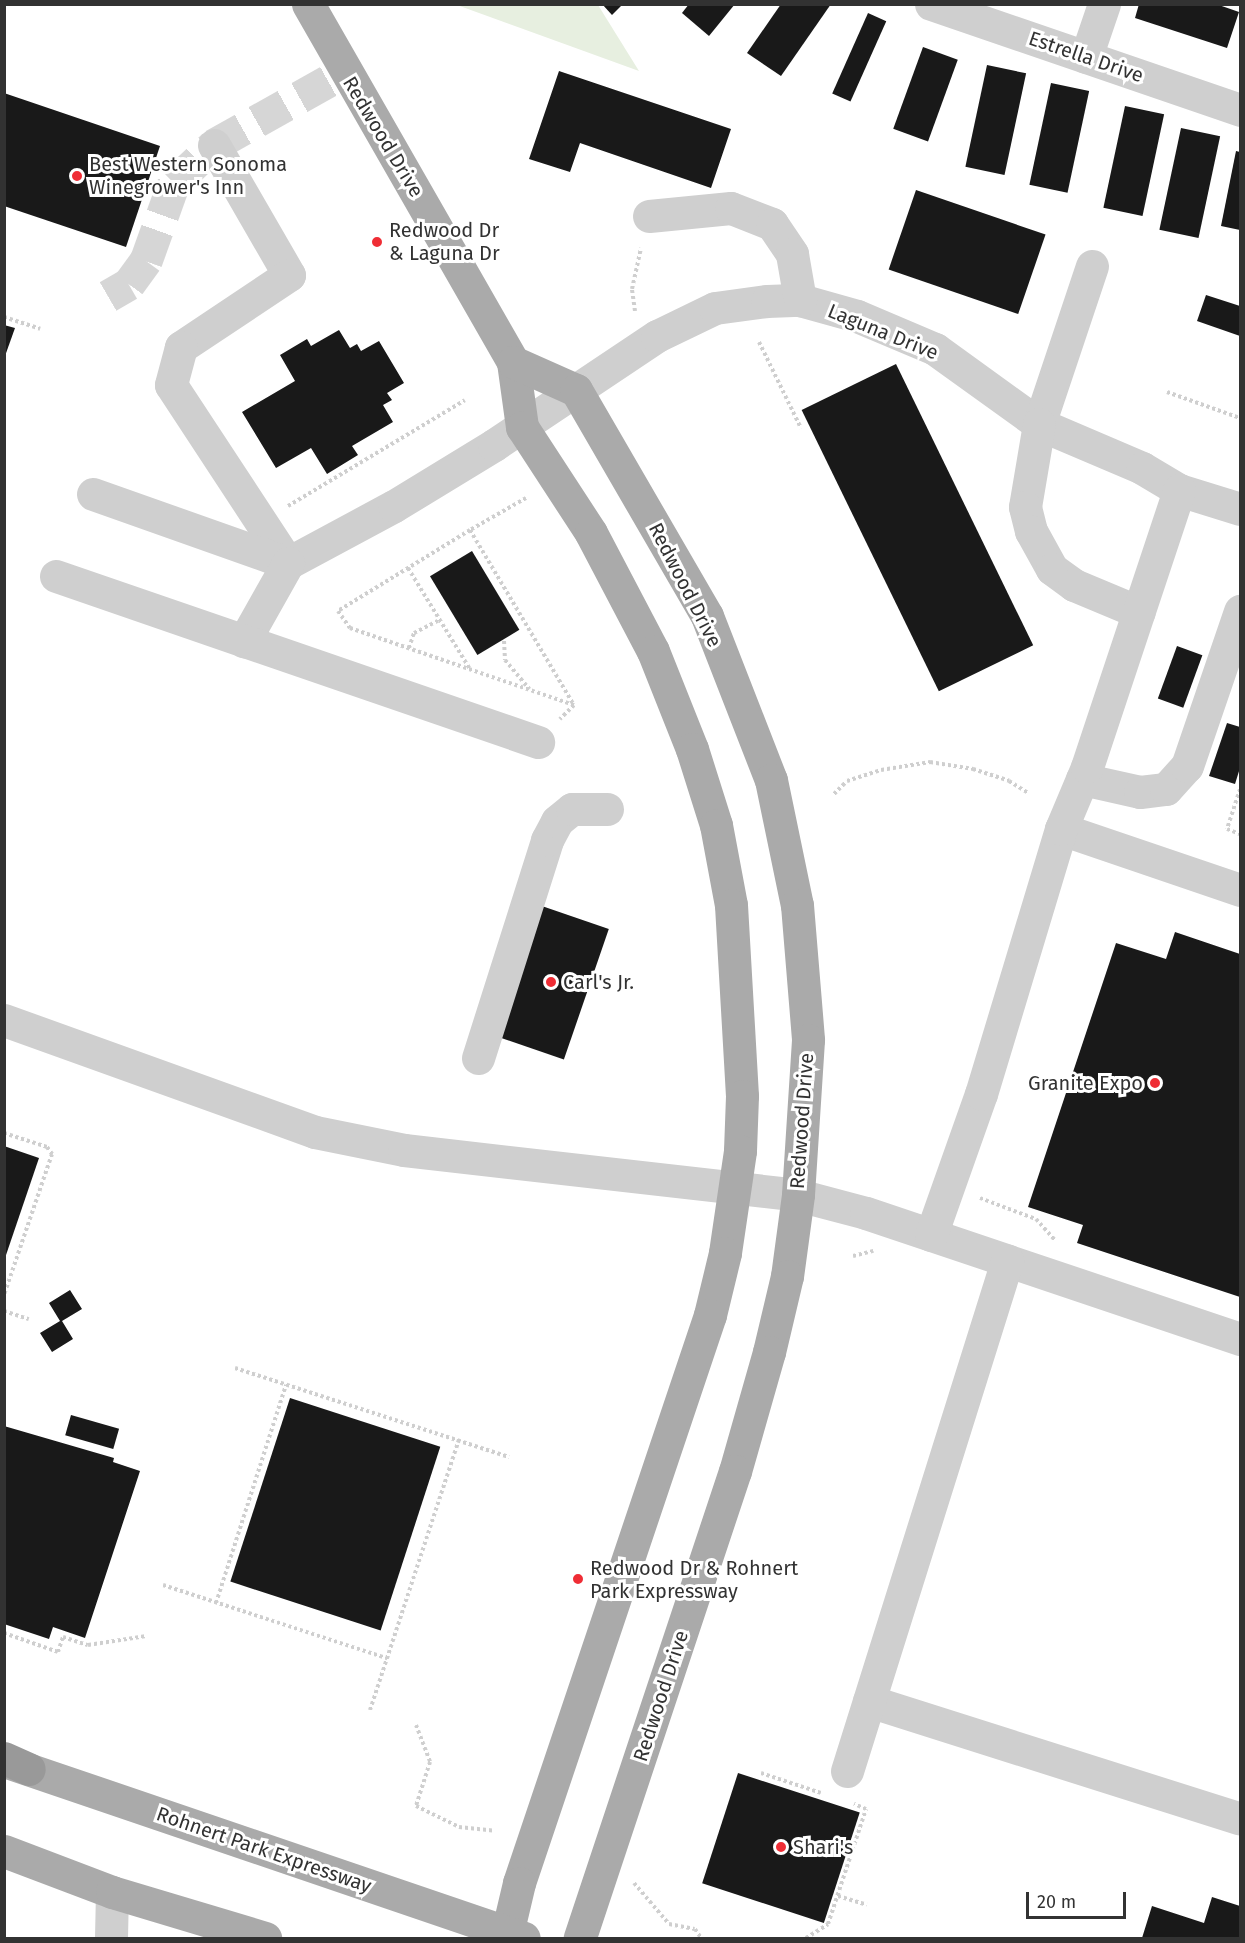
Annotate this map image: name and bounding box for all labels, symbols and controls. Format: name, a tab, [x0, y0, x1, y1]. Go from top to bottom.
street label: Estrella Drive	[1025, 26, 1147, 88]
street label: Redwood Drive	[338, 72, 428, 202]
place label: Best Western Sonoma Winegrower's Inn	[89, 152, 287, 199]
marker: Best Western Sonoma Winegrower's Inn	[70, 169, 84, 183]
place label: Redwood Dr & Laguna Dr	[389, 219, 500, 266]
marker: Redwood Dr & Laguna Dr	[370, 235, 384, 249]
street label: Laguna Drive	[824, 299, 942, 365]
street label: Redwood Drive	[643, 519, 727, 651]
place label: Carl's Jr.	[563, 970, 634, 994]
marker: Carl's Jr.	[544, 975, 558, 989]
street label: Redwood Drive	[785, 1052, 819, 1190]
place label: Granite Expo	[1028, 1071, 1143, 1095]
marker: Granite Expo	[1148, 1076, 1162, 1090]
place label: Redwood Dr & Rohnert Park Expressway	[590, 1556, 798, 1603]
marker: Redwood Dr & Rohnert Park Expressway	[571, 1572, 585, 1586]
street label: Redwood Drive	[628, 1627, 694, 1765]
street label: Rohnert Park Expressway	[153, 1802, 375, 1898]
place label: Shari's	[793, 1835, 853, 1859]
marker: Shari's	[774, 1840, 788, 1854]
scale bar	[1029, 1880, 1130, 1918]
text: 20 m	[1037, 1891, 1076, 1913]

